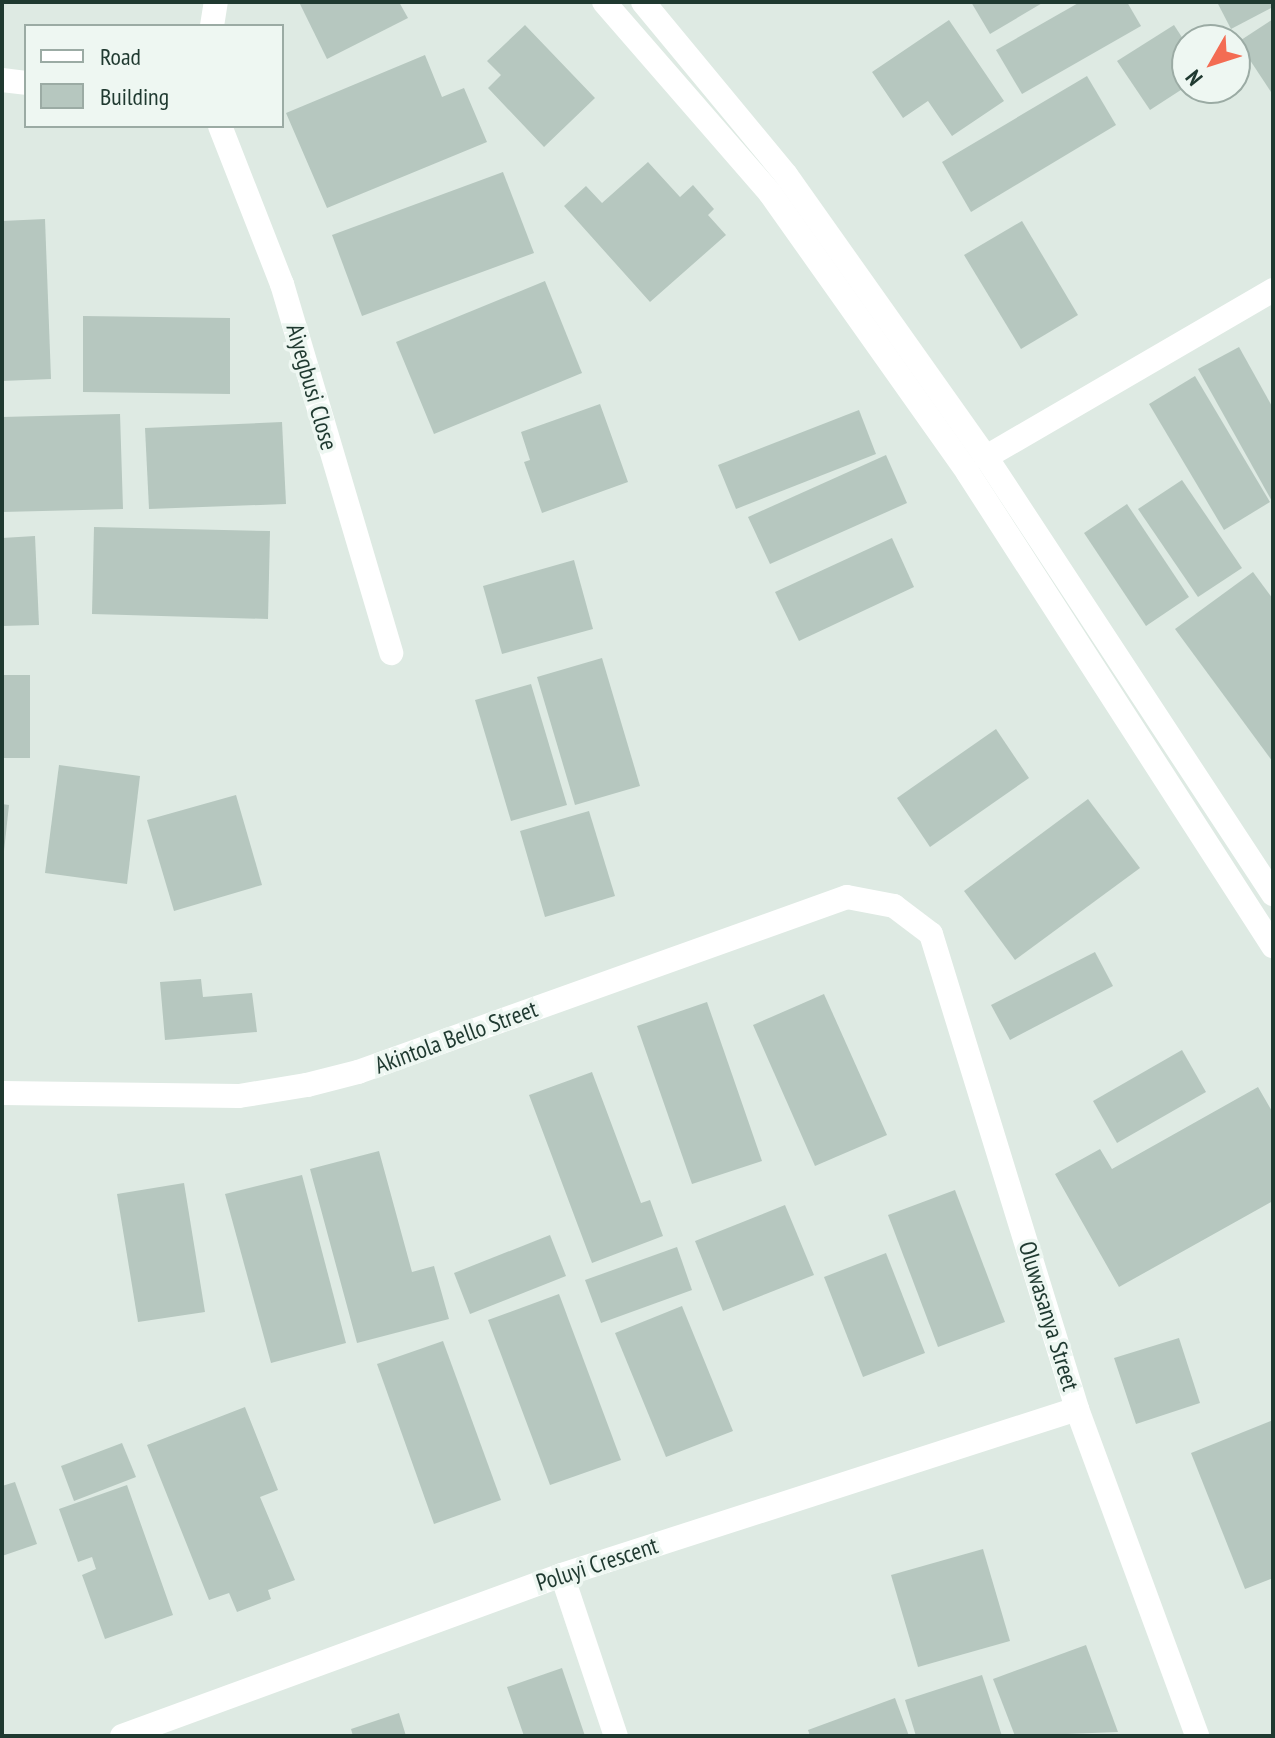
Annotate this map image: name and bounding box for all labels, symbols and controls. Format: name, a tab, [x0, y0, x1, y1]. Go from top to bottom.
legend	[24, 24, 284, 128]
north arrow	[1171, 24, 1251, 104]
text: Road	[100, 41, 141, 72]
text: N	[1179, 64, 1209, 91]
text: Building	[100, 81, 169, 112]
street label: Aiyegbusi Close	[280, 321, 344, 453]
street label: Akintola Bello Street	[371, 994, 541, 1080]
street label: Oluwasanya Street	[1013, 1238, 1085, 1394]
street label: Poluyi Crescent	[532, 1531, 662, 1597]

